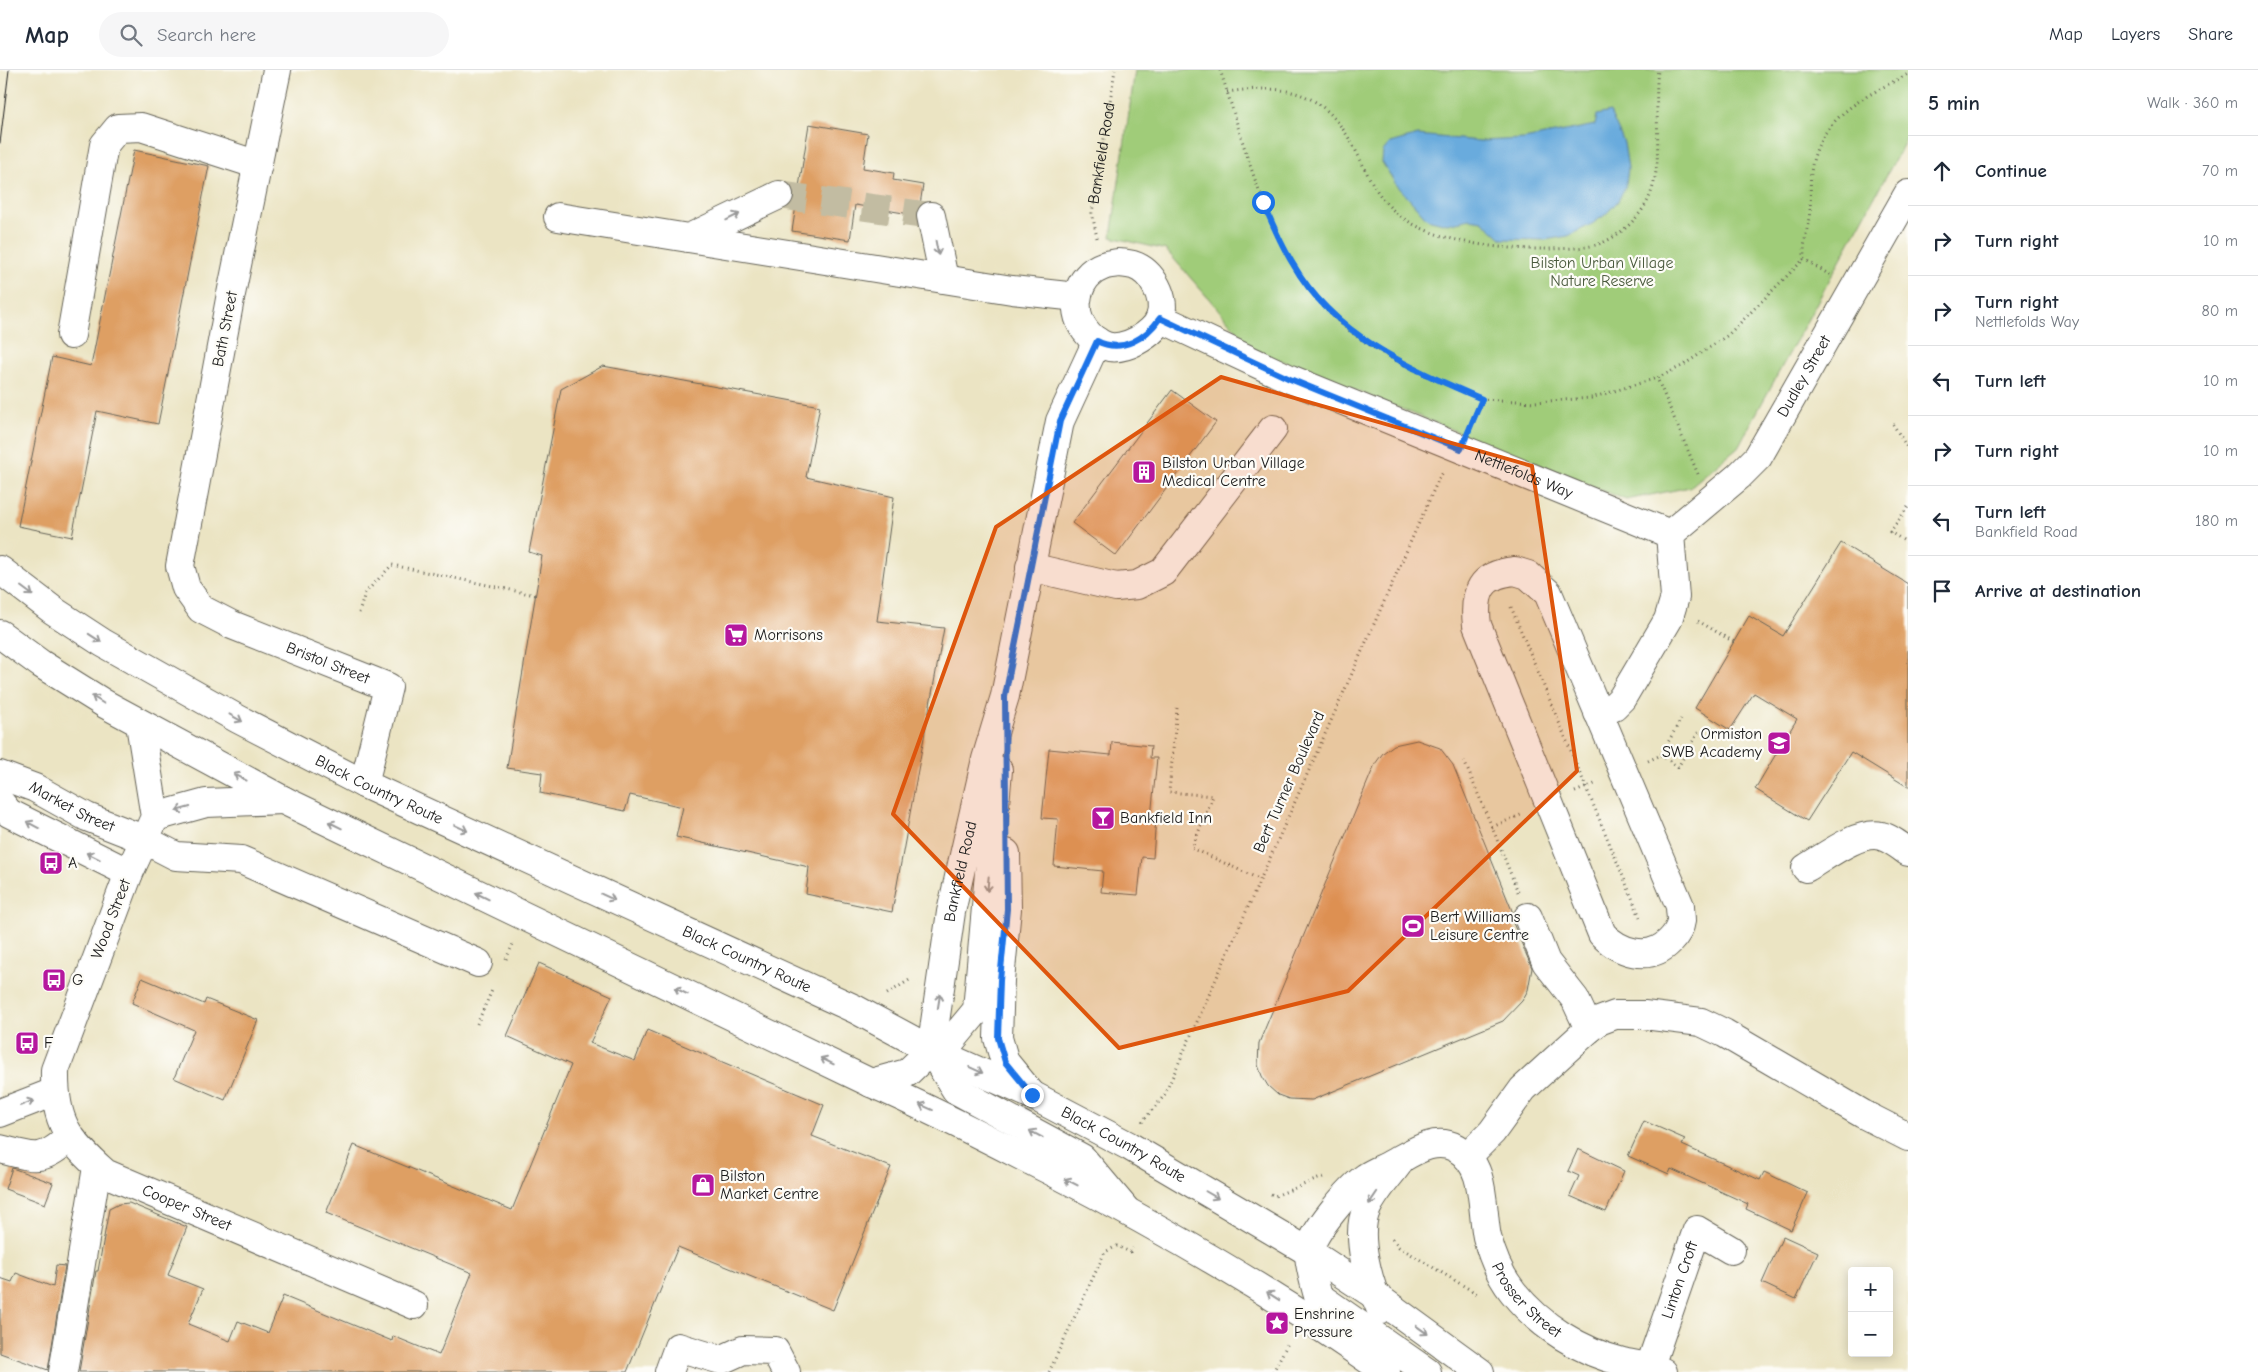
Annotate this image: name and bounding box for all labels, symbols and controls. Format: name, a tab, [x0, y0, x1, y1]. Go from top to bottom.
search box	[99, 12, 449, 57]
text: Map	[25, 21, 69, 49]
icon: search	[117, 21, 145, 49]
text: Search here	[157, 24, 256, 46]
text: Map	[2049, 24, 2083, 45]
text: Layers	[2111, 24, 2160, 45]
text: Share	[2188, 24, 2233, 45]
text: 5 min	[1928, 91, 1980, 115]
text: Walk · 360 m	[2147, 94, 2238, 112]
street label: Bankfield Road	[1085, 101, 1119, 205]
icon: ahead	[1928, 157, 1956, 185]
text: Continue	[1975, 160, 2047, 182]
text: 70 m	[2202, 162, 2238, 180]
route start	[1252, 191, 1275, 214]
one-way arrow	[725, 212, 740, 221]
icon: right	[1928, 227, 1956, 255]
text: Turn right	[1975, 230, 2059, 252]
text: 10 m	[2203, 232, 2238, 250]
one-way arrow	[933, 239, 943, 255]
park label: Bilston Urban Village Nature Reserve	[1531, 254, 1673, 290]
street label: Bath Street	[209, 289, 241, 368]
text: Turn right	[1975, 291, 2059, 313]
icon: right	[1928, 297, 1956, 325]
text: 80 m	[2201, 302, 2238, 320]
text: Nettlefolds Way	[1975, 313, 2079, 331]
street label: Dudley Street	[1774, 332, 1835, 420]
icon: left	[1928, 367, 1956, 395]
text: Turn left	[1975, 370, 2046, 392]
text: 10 m	[2203, 372, 2238, 390]
icon: right	[1928, 437, 1956, 465]
text: Turn right	[1975, 440, 2059, 462]
text: 10 m	[2203, 442, 2238, 460]
street label: Nettlefolds Way	[1472, 446, 1576, 503]
place label: Bilston Urban Village Medical Centre	[1162, 454, 1305, 490]
building icon: Bilston Urban Village Medical Centre	[1131, 459, 1157, 485]
text: Turn left	[1975, 501, 2046, 523]
icon: left	[1928, 507, 1956, 535]
text: 180 m	[2195, 512, 2238, 530]
text: Bankfield Road	[1975, 523, 2078, 541]
icon: arrive	[1928, 577, 1956, 605]
text: Arrive at destination	[1975, 580, 2141, 602]
one-way arrow	[20, 585, 33, 596]
supermarket icon: Morrisons	[723, 622, 749, 648]
place label: Morrisons	[754, 626, 823, 644]
one-way arrow	[88, 633, 102, 643]
street label: Bristol Street	[284, 638, 372, 688]
one-way arrow	[91, 694, 105, 704]
street label: Bert Turner Boulevard	[1250, 709, 1328, 855]
one-way arrow	[229, 713, 244, 723]
place label: Ormiston SWB Academy	[1662, 725, 1763, 761]
school or university icon: Ormiston SWB Academy	[1766, 730, 1792, 756]
street label: Black Country Route	[312, 751, 446, 828]
one-way arrow	[233, 772, 248, 782]
street label: Market Street	[26, 778, 118, 836]
one-way arrow	[175, 805, 191, 814]
bar icon: Bankfield Inn	[1090, 805, 1116, 831]
place label: Bankfield Inn	[1120, 809, 1212, 827]
street label: Bankfield Road	[941, 819, 981, 923]
one-way arrow	[26, 820, 41, 830]
one-way arrow	[328, 820, 343, 830]
one-way arrow	[453, 824, 468, 834]
bus stop icon: A	[38, 850, 64, 876]
one-way arrow	[86, 851, 101, 860]
place label: A	[68, 854, 77, 872]
street label: Wood Street	[88, 876, 135, 961]
one-way arrow	[983, 876, 993, 892]
one-way arrow	[474, 890, 489, 900]
one-way arrow	[600, 892, 615, 902]
place label: Bert Williams Leisure Centre	[1430, 908, 1529, 944]
sports icon: Bert Williams Leisure Centre	[1400, 913, 1426, 939]
street label: Black Country Route	[680, 922, 814, 997]
bus stop icon: G	[41, 967, 67, 993]
place label: G	[72, 971, 83, 989]
one-way arrow	[674, 986, 689, 995]
one-way arrow	[934, 994, 944, 1010]
bus stop icon: F	[14, 1030, 40, 1056]
place label: F	[44, 1034, 54, 1052]
one-way arrow	[820, 1056, 835, 1066]
one-way arrow	[968, 1065, 983, 1075]
route end	[1021, 1084, 1044, 1107]
one-way arrow	[19, 1098, 34, 1107]
one-way arrow	[919, 1102, 934, 1112]
street label: Black Country Route	[1058, 1103, 1189, 1186]
one-way arrow	[1029, 1129, 1044, 1139]
place label: Bilston Market Centre	[720, 1167, 819, 1203]
shop icon: Bilston Market Centre	[690, 1172, 716, 1198]
one-way arrow	[1064, 1176, 1079, 1186]
street label: Cooper Street	[139, 1181, 234, 1235]
one-way arrow	[1204, 1190, 1218, 1200]
one-way arrow	[1368, 1191, 1378, 1205]
street label: Linton Croft	[1658, 1239, 1702, 1321]
street label: Prosser Street	[1488, 1259, 1565, 1342]
map controls	[1848, 1267, 1893, 1357]
button: +	[1848, 1267, 1893, 1312]
one-way arrow	[1267, 1290, 1281, 1300]
place label: Enshrine Pressure	[1294, 1305, 1355, 1341]
place icon: Enshrine Pressure	[1264, 1310, 1290, 1336]
button: −	[1848, 1312, 1893, 1357]
one-way arrow	[1415, 1324, 1428, 1335]

